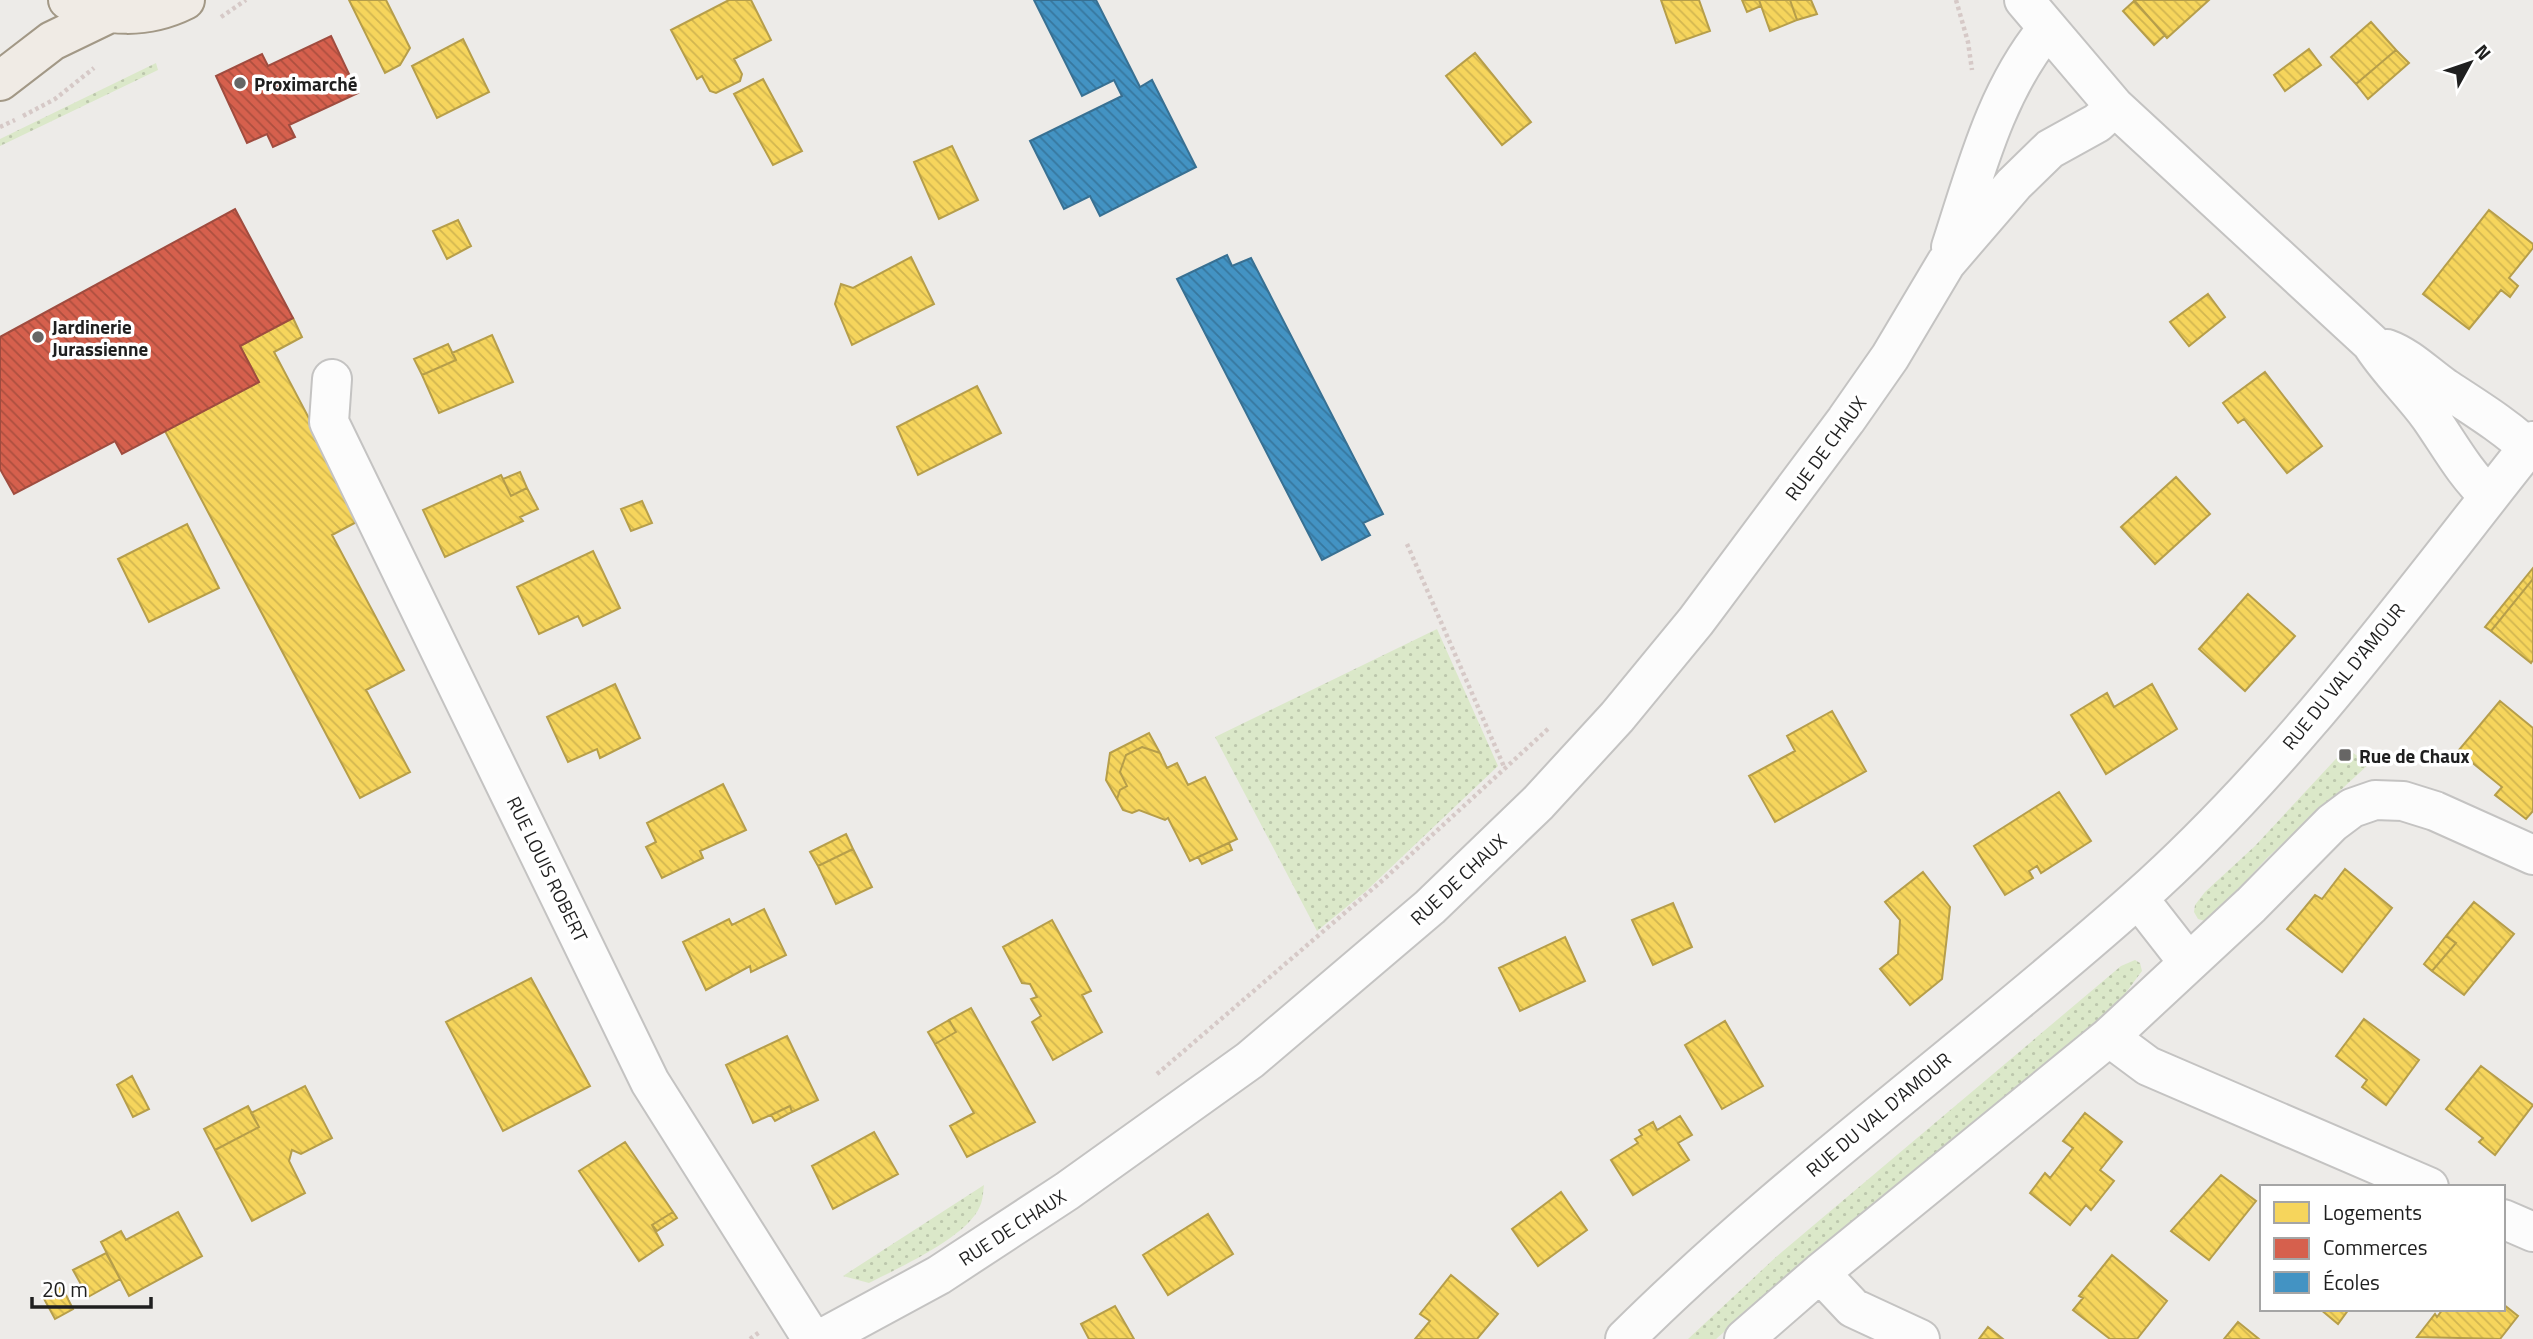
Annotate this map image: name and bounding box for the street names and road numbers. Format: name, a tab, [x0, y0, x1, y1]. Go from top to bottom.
street label: RUE DE CHAUX	[1777, 390, 1873, 506]
street label: RUE DU VAL D'AMOUR	[2275, 596, 2411, 756]
street label: RUE LOUIS ROBERT	[500, 791, 596, 947]
street label: RUE DE CHAUX	[1403, 826, 1513, 931]
street label: RUE DU VAL D'AMOUR	[1799, 1045, 1957, 1183]
street label: RUE DE CHAUX	[953, 1181, 1072, 1273]

